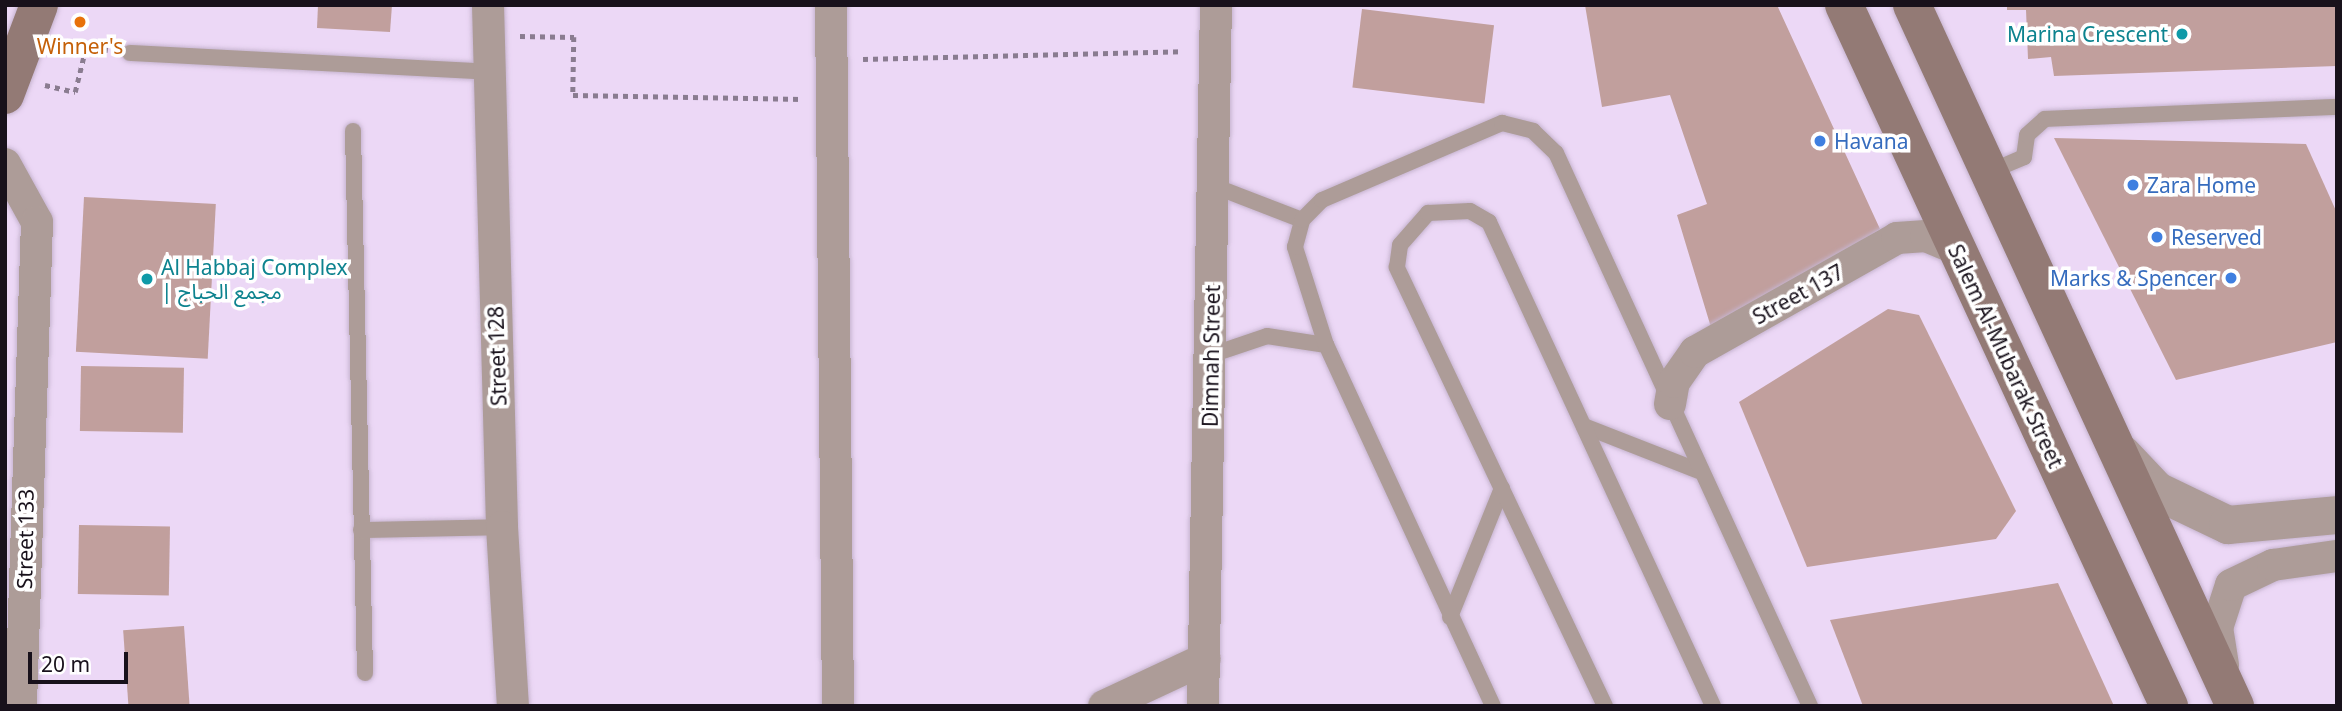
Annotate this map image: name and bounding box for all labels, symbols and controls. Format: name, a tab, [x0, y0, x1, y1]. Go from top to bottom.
marker: Winner's	[72, 14, 88, 30]
place label: Marina Crescent	[2007, 21, 2168, 47]
marker: Marina Crescent	[2174, 26, 2190, 42]
place label: Winner's	[37, 33, 123, 59]
place label: Havana	[1834, 128, 1909, 154]
marker: Havana	[1812, 133, 1828, 149]
place label: Zara Home	[2147, 172, 2256, 198]
marker: Zara Home	[2125, 177, 2141, 193]
place label: Reserved	[2171, 224, 2262, 250]
marker: Reserved	[2149, 229, 2165, 245]
street label: Salem Al-Mubarak Street	[1943, 240, 2069, 472]
place label: Al Habbaj Complex | مجمع الحباج	[161, 254, 348, 304]
street label: Street 137	[1748, 259, 1848, 329]
place label: Marks & Spencer	[2050, 265, 2217, 291]
marker: Marks & Spencer	[2223, 270, 2239, 286]
marker: Al Habbaj Complex | مجمع الحباج	[139, 271, 155, 287]
street label: Dimnah Street	[1197, 285, 1225, 427]
street label: Street 128	[483, 306, 511, 406]
street label: Street 133	[12, 489, 38, 589]
scale bar	[32, 638, 131, 682]
text: 20 m	[41, 650, 90, 678]

